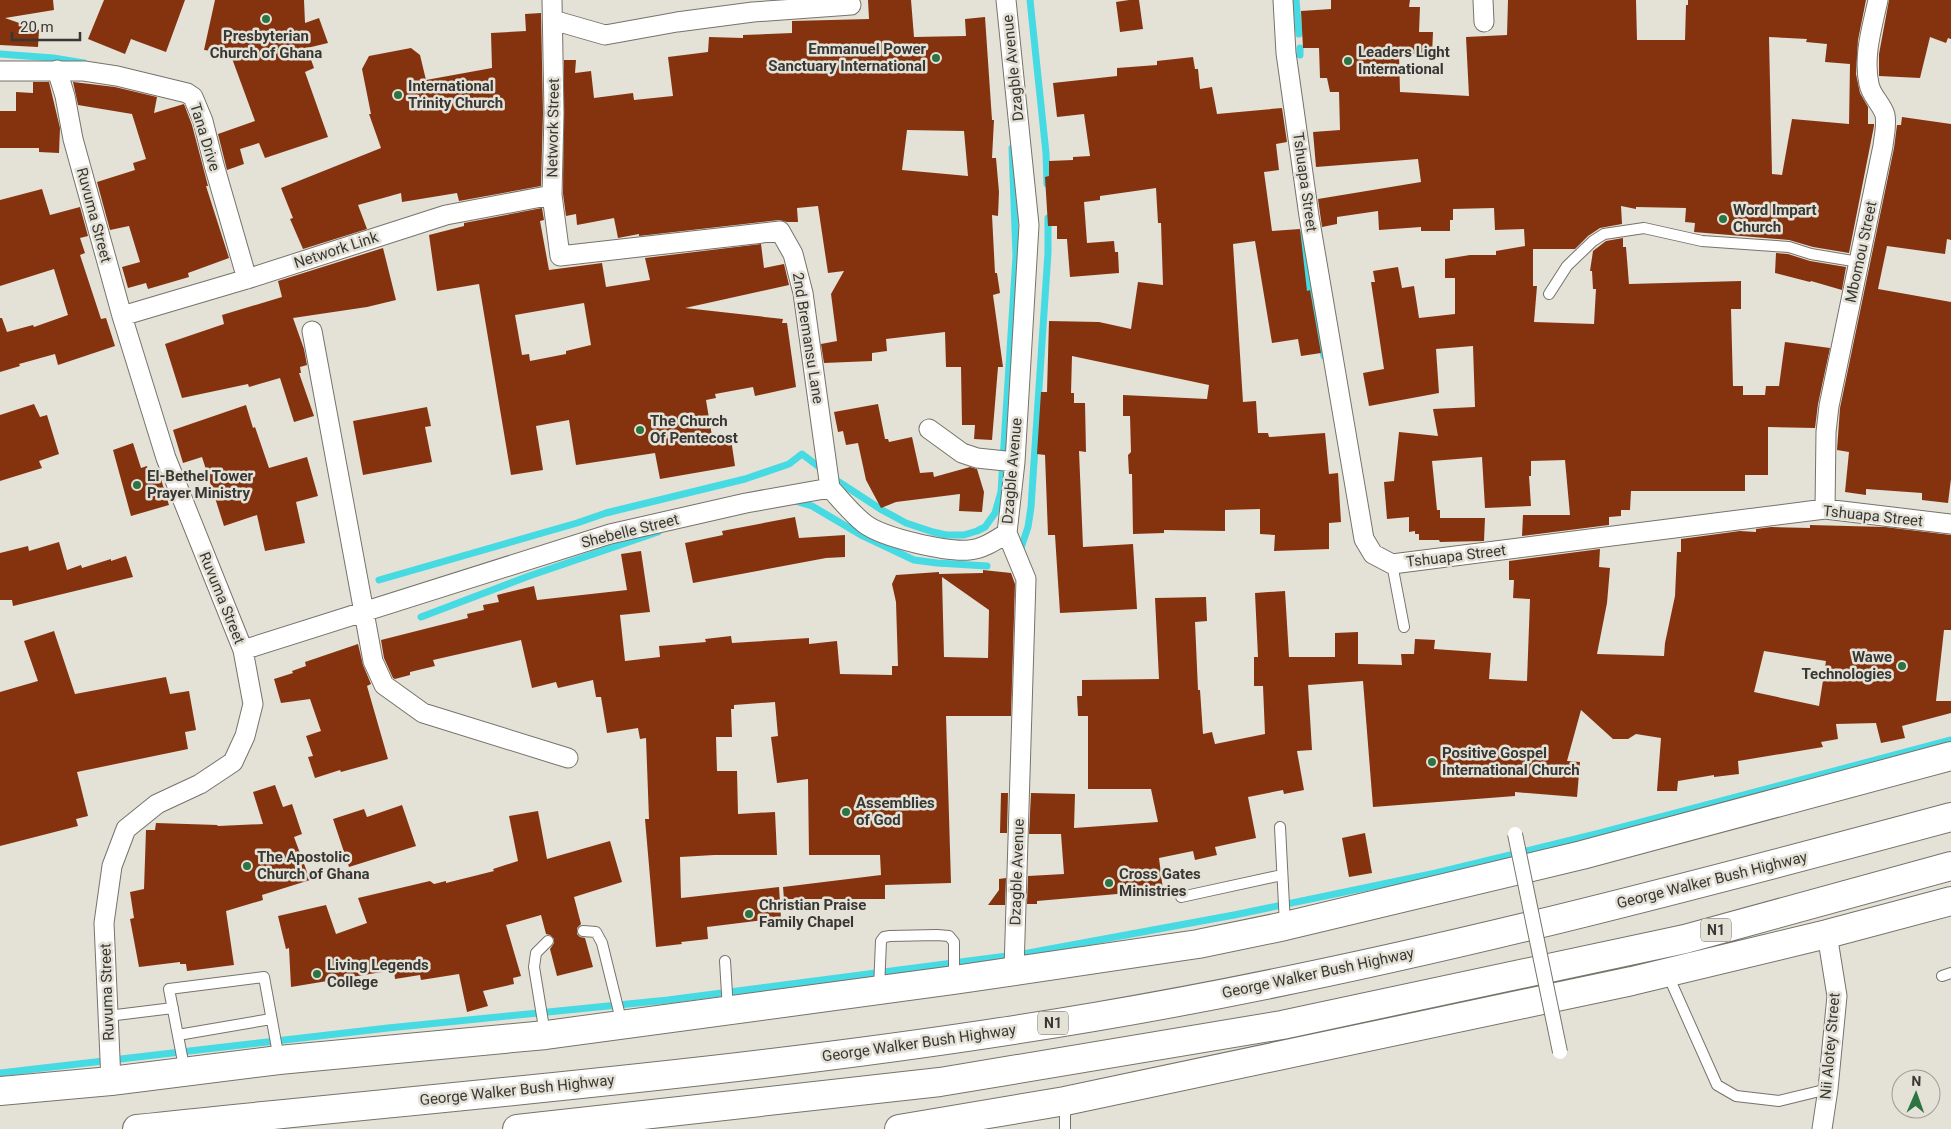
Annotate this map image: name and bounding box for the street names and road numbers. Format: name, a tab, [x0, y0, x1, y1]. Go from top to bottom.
street label: Dzagble Avenue	[998, 14, 1028, 122]
street label: Network Street	[543, 78, 563, 178]
street label: Tana Drive	[186, 101, 224, 173]
street label: Tshuapa Street	[1289, 131, 1321, 233]
street label: Ruvuma Street	[73, 166, 115, 265]
street label: Mbomou Street	[1841, 200, 1881, 304]
street label: Network Link	[292, 228, 381, 272]
street label: 2nd Bremansu Lane	[789, 271, 827, 405]
street label: Dzagble Avenue	[998, 417, 1026, 525]
street label: Tshuapa Street	[1822, 502, 1924, 530]
street label: Shebelle Street	[579, 510, 681, 552]
street label: Tshuapa Street	[1405, 541, 1507, 571]
street label: Ruvuma Street	[195, 549, 249, 647]
street label: Dzagble Avenue	[1006, 818, 1028, 926]
street label: George Walker Bush Highway	[1615, 848, 1809, 912]
road number: N1	[1701, 918, 1731, 942]
street label: Ruvuma Street	[96, 943, 118, 1041]
street label: George Walker Bush Highway	[1220, 944, 1416, 1002]
street label: Nii Alotey Street	[1816, 992, 1844, 1100]
road number: N1	[1038, 1011, 1068, 1034]
street label: George Walker Bush Highway	[821, 1020, 1017, 1066]
street label: George Walker Bush Highway	[419, 1071, 615, 1109]

